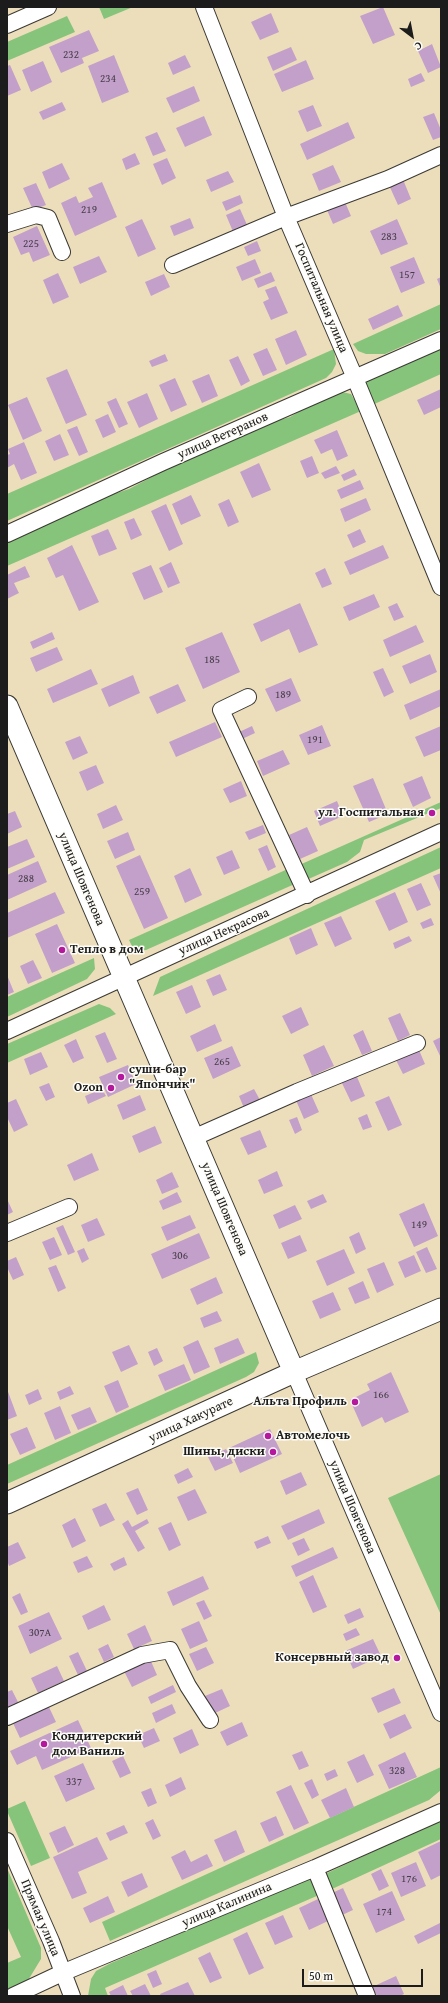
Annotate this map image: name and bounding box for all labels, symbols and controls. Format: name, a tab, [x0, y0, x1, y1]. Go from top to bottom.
north arrow	[392, 16, 432, 56]
text: С	[411, 38, 425, 55]
house number: 232	[63, 48, 79, 62]
house number: 234	[100, 72, 116, 86]
house number: 219	[81, 203, 97, 217]
house number: 283	[381, 230, 397, 244]
house number: 225	[23, 237, 39, 251]
street label: Госпитальная улица	[291, 241, 351, 355]
house number: 157	[399, 268, 415, 282]
street label: улица Ветеранов	[175, 409, 271, 463]
house number: 185	[204, 653, 220, 667]
house number: 189	[275, 688, 291, 702]
house number: 191	[307, 733, 323, 747]
place label: ул. Госпитальная	[318, 805, 424, 821]
marker: ул. Госпитальная	[427, 808, 437, 818]
street label: улица Шовгенова	[54, 830, 108, 928]
house number: 288	[18, 872, 34, 886]
house number: 259	[134, 885, 150, 899]
street label: улица Некрасова	[176, 905, 272, 959]
place label: Тепло в дом	[70, 942, 144, 958]
marker: Тепло в дом	[57, 945, 67, 955]
house number: 265	[214, 1055, 230, 1069]
place label: суши-бар "Япончик"	[129, 1062, 196, 1093]
marker: суши-бар "Япончик"	[116, 1072, 126, 1082]
place label: Ozon	[74, 1080, 103, 1096]
marker: Ozon	[106, 1083, 116, 1093]
street label: улица Шовгенова	[197, 1160, 251, 1258]
house number: 149	[411, 1218, 427, 1232]
house number: 306	[172, 1249, 188, 1263]
house number: 166	[373, 1388, 389, 1402]
street label: улица Хакурате	[146, 1394, 236, 1446]
place label: Альта Профиль	[253, 1394, 347, 1410]
marker: Альта Профиль	[350, 1397, 360, 1407]
place label: Автомелочь	[276, 1428, 350, 1444]
marker: Автомелочь	[263, 1431, 273, 1441]
place label: Шины, диски	[183, 1444, 265, 1460]
marker: Шины, диски	[268, 1447, 278, 1457]
street label: улица Шовгенова	[325, 1458, 379, 1556]
house number: 307А	[29, 1626, 51, 1640]
place label: Консервный завод	[275, 1650, 389, 1666]
marker: Консервный завод	[392, 1653, 402, 1663]
place label: Кондитерский дом Ваниль	[52, 1729, 142, 1760]
marker: Кондитерский дом Ваниль	[39, 1739, 49, 1749]
house number: 328	[389, 1764, 405, 1778]
house number: 337	[66, 1775, 82, 1789]
house number: 176	[401, 1872, 417, 1886]
street label: Прямая улица	[17, 1877, 63, 1959]
street label: улица Калинина	[180, 1879, 274, 1931]
house number: 174	[376, 1905, 392, 1919]
scale bar	[304, 1961, 425, 1987]
text: 50 m	[309, 1967, 333, 1984]

